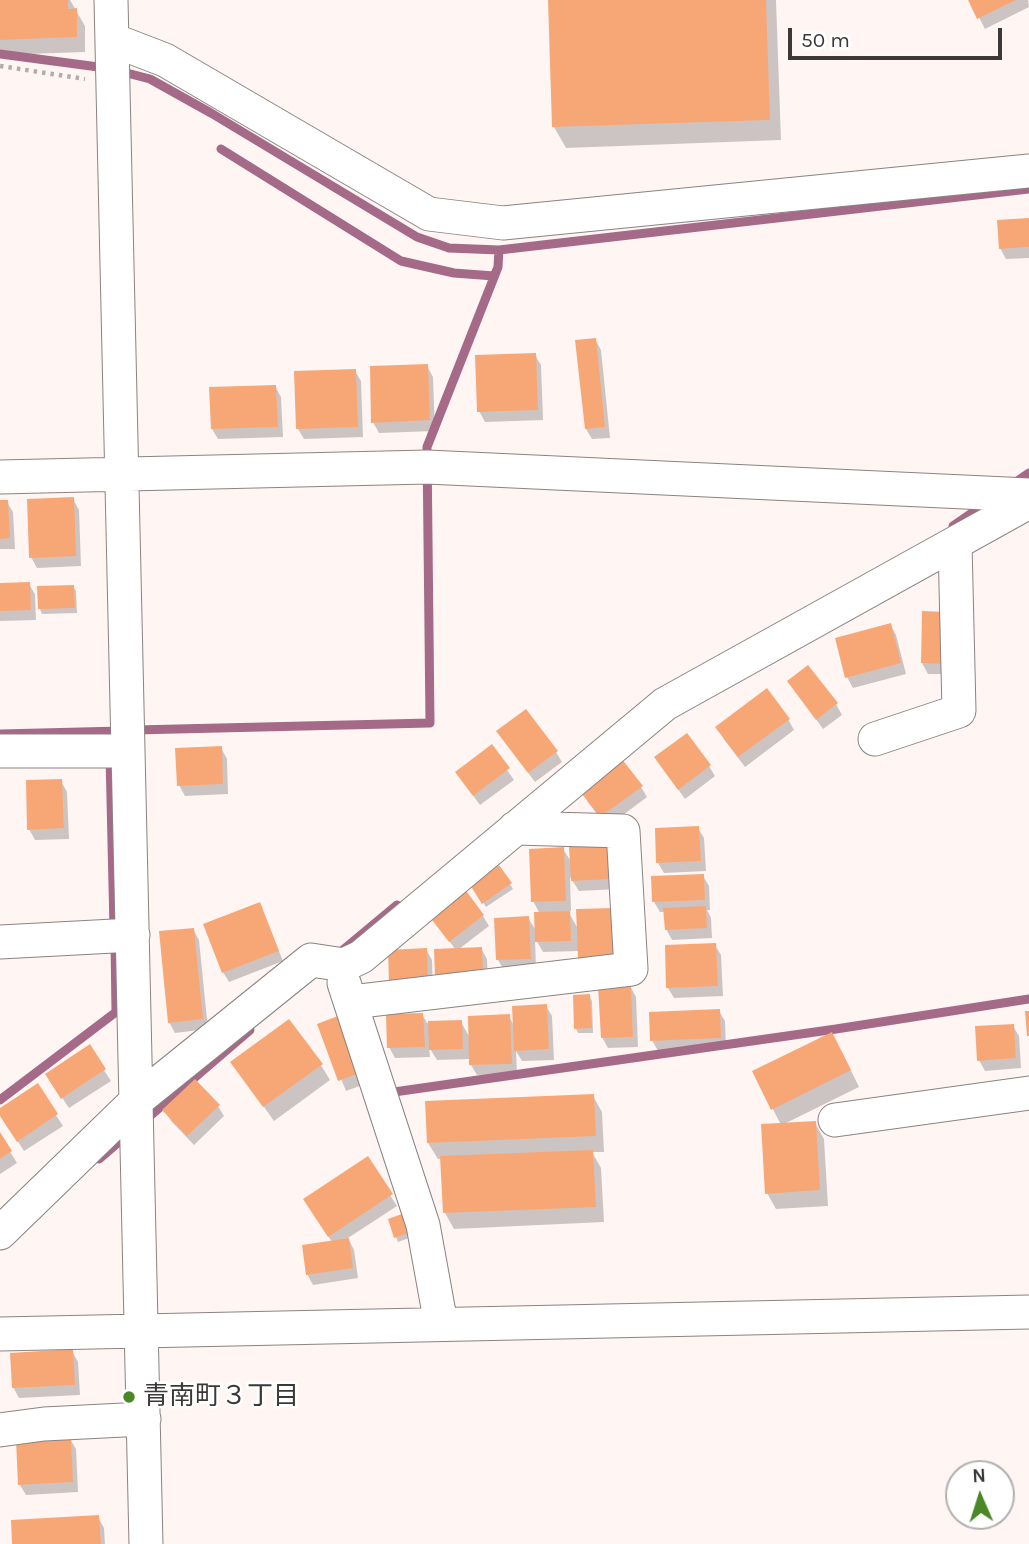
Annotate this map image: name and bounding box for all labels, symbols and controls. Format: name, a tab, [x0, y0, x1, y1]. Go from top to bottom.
scale bar	[791, 14, 1004, 58]
text: 50 m	[801, 28, 850, 52]
place label: 青南町３丁目	[143, 1381, 299, 1413]
marker: 青南町３丁目	[121, 1389, 137, 1405]
north arrow	[945, 1460, 1015, 1530]
text: N	[972, 1465, 986, 1487]

